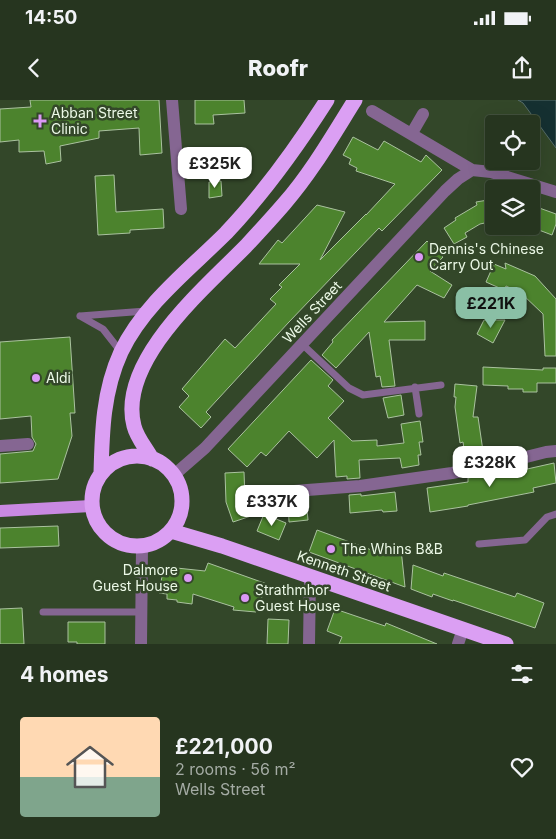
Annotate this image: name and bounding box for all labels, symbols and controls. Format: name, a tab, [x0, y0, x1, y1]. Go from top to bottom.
text: 14:50	[25, 6, 77, 29]
icon: back	[20, 54, 48, 82]
icon: share	[508, 54, 536, 82]
text: Roofr	[248, 55, 308, 81]
place label: Abban Street Clinic	[51, 104, 138, 137]
marker: Abban Street Clinic	[33, 114, 47, 128]
map controls	[485, 115, 540, 235]
button: locate	[485, 115, 540, 170]
pin: £325K	[180, 146, 250, 189]
text: £325K	[189, 153, 241, 173]
button: layers	[485, 180, 540, 235]
place label: Dennis's Chinese Carry Out	[429, 240, 544, 273]
marker: Dennis's Chinese Carry Out	[413, 251, 425, 263]
street label: Wells Street	[279, 277, 345, 346]
pin: £221K	[456, 286, 526, 329]
text: £221K	[467, 293, 515, 313]
place label: Aldi	[46, 369, 71, 386]
marker: Aldi	[30, 372, 42, 384]
pin: £328K	[455, 446, 525, 488]
text: £328K	[464, 452, 516, 472]
pin: £337K	[237, 484, 307, 527]
text: £337K	[246, 491, 298, 511]
place label: The Whins B&B	[341, 540, 443, 557]
marker: The Whins B&B	[325, 543, 337, 555]
street label: Kenneth Street	[295, 547, 394, 595]
place label: Dalmore Guest House	[93, 561, 178, 594]
marker: Dalmore Guest House	[182, 572, 194, 584]
place label: Strathmhor Guest House	[255, 581, 340, 614]
marker: Strathmhor Guest House	[239, 592, 251, 604]
icon: filters	[508, 660, 536, 688]
text: 4 homes	[20, 662, 109, 687]
text: £221,000	[175, 734, 273, 759]
icon: home	[60, 737, 120, 797]
icon: heart	[508, 753, 536, 781]
text: 2 rooms · 56 m²	[175, 759, 296, 779]
text: Wells Street	[175, 779, 265, 799]

